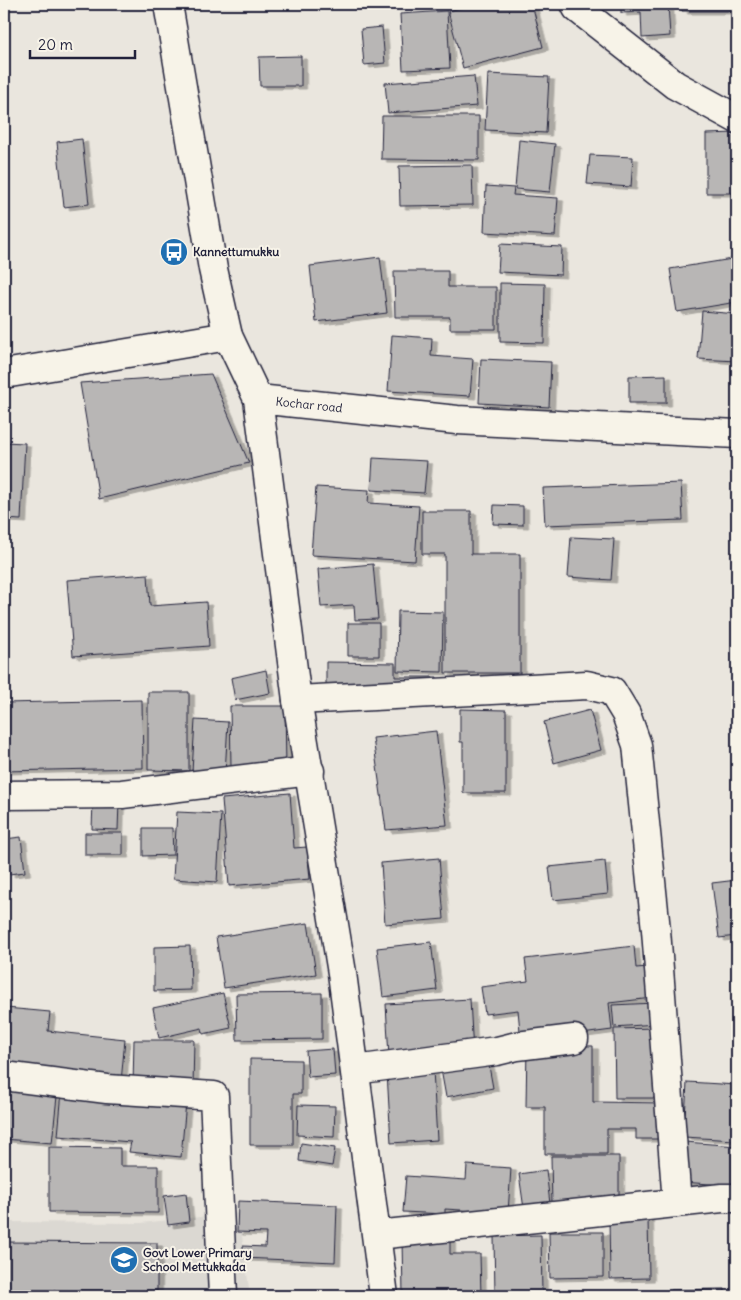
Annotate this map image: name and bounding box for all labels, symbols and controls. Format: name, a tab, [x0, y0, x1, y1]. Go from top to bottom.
scale bar	[30, 28, 135, 60]
text: 20 m	[38, 35, 73, 54]
bus stop icon: Kannettumukku	[159, 237, 189, 267]
place label: Kannettumukku	[193, 244, 279, 259]
street label: Kochar road	[275, 394, 343, 415]
school or university icon: Govt Lower Primary School Mettukkada	[109, 1245, 139, 1275]
place label: Govt Lower Primary School Mettukkada	[143, 1245, 252, 1274]

